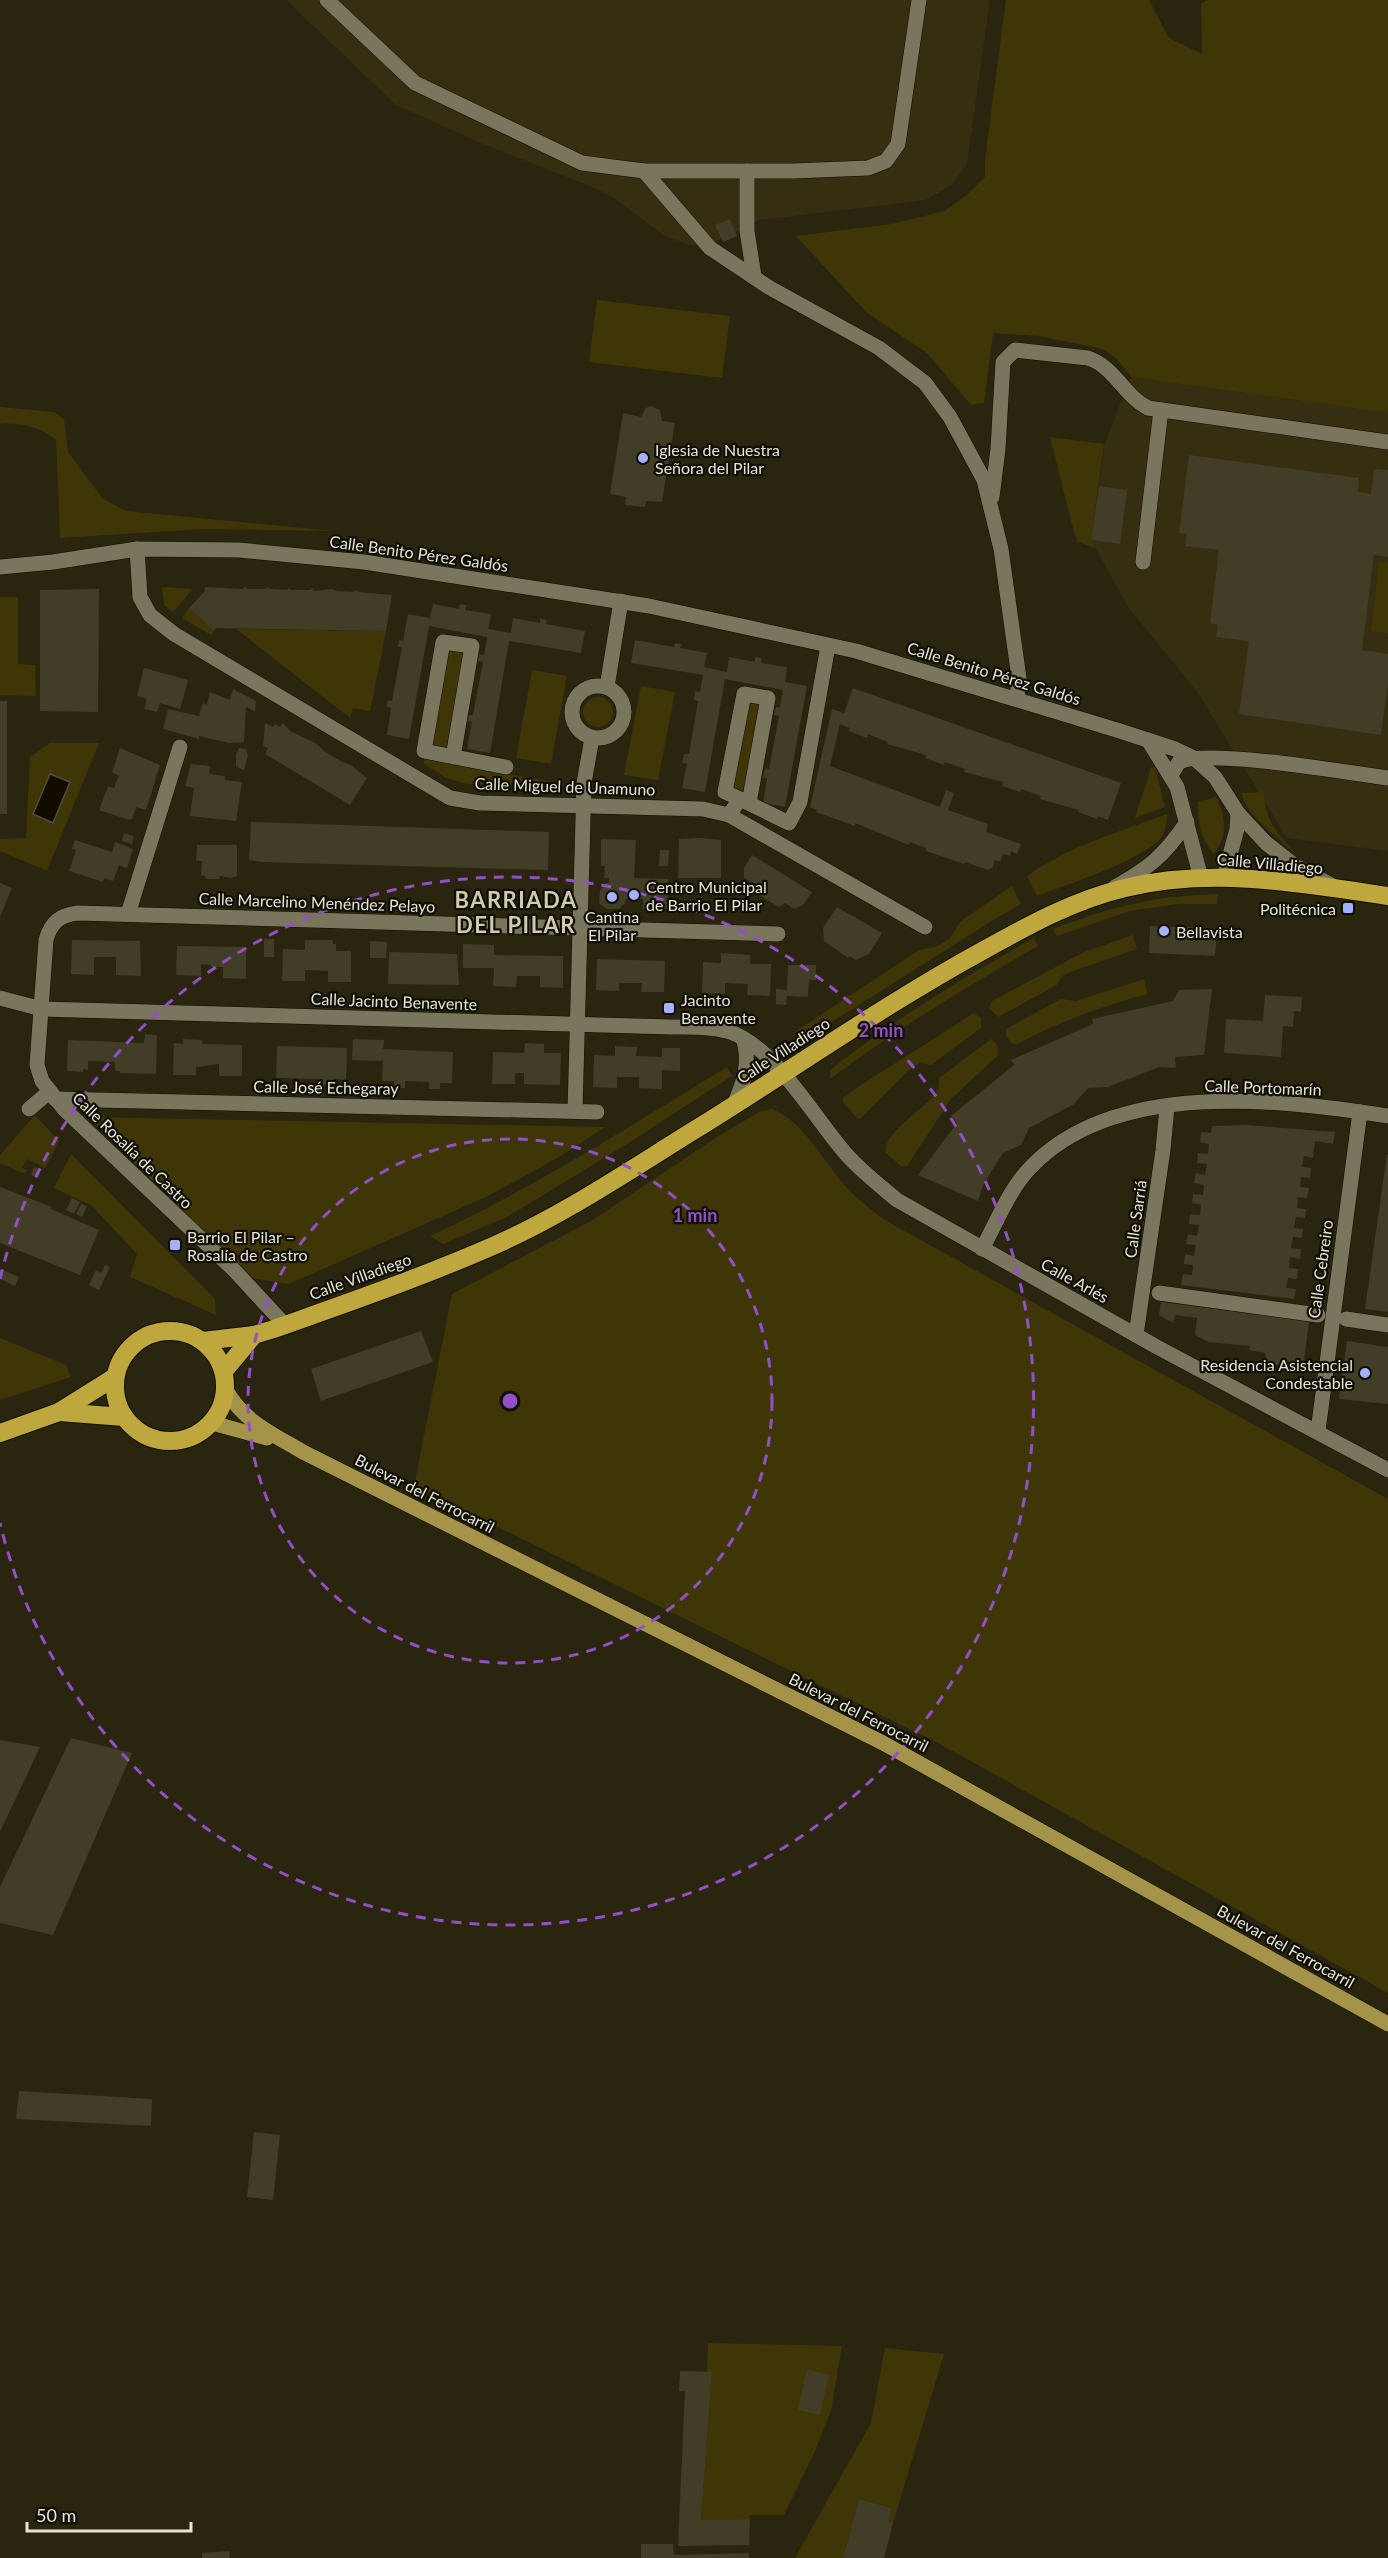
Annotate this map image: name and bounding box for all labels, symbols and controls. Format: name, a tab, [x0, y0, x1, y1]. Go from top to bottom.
place label: Iglesia de Nuestra Señora del Pilar	[655, 440, 780, 477]
marker: Iglesia de Nuestra Señora del Pilar	[636, 451, 650, 465]
street label: Calle Benito Pérez Galdós	[328, 531, 510, 575]
street label: Calle Benito Pérez Galdós	[905, 638, 1083, 708]
street label: Calle Miguel de Unamuno	[474, 773, 656, 799]
street label: Calle Villadiego	[1216, 849, 1324, 877]
place label: Centro Municipal de Barrio El Pilar	[646, 877, 767, 914]
district label: BARRIADA DEL PILAR	[454, 886, 578, 938]
street label: Calle Marcelino Menéndez Pelayo	[198, 888, 436, 916]
marker: Centro Municipal de Barrio El Pilar	[627, 888, 641, 902]
marker: Cantina El Pilar	[605, 890, 619, 904]
place label: Politécnica	[1260, 899, 1336, 918]
marker: Politécnica	[1341, 901, 1355, 915]
place label: Cantina El Pilar	[585, 907, 639, 944]
place label: Bellavista	[1176, 922, 1243, 941]
marker: Bellavista	[1157, 924, 1171, 938]
street label: Calle Jacinto Benavente	[310, 989, 478, 1013]
place label: Jacinto Benavente	[681, 990, 756, 1027]
marker: Jacinto Benavente	[662, 1001, 676, 1015]
street label: Calle Villadiego	[733, 1013, 833, 1087]
text: 2 min	[859, 1019, 903, 1041]
street label: Calle Portomarín	[1204, 1075, 1322, 1099]
street label: Calle José Echegaray	[253, 1076, 399, 1098]
street label: Calle Rosalía de Castro	[69, 1088, 197, 1212]
street label: Calle Sarriá	[1120, 1179, 1150, 1259]
text: 1 min	[673, 1204, 717, 1226]
street label: Calle Cebreiro	[1304, 1219, 1336, 1319]
place label: Barrio El Pilar – Rosalía de Castro	[187, 1227, 308, 1264]
marker: Barrio El Pilar – Rosalía de Castro	[168, 1238, 182, 1252]
street label: Calle Villadiego	[307, 1249, 413, 1303]
street label: Calle Arlés	[1038, 1254, 1112, 1306]
place label: Residencia Asistencial Condestable	[1200, 1355, 1353, 1392]
marker: Residencia Asistencial Condestable	[1358, 1366, 1372, 1380]
centre of rings	[500, 1391, 520, 1411]
street label: Bulevar del Ferrocarril	[352, 1450, 498, 1536]
street label: Bulevar del Ferrocarril	[786, 1669, 932, 1755]
street label: Bulevar del Ferrocarril	[1214, 1900, 1358, 1992]
scale bar	[27, 2495, 190, 2533]
text: 50 m	[36, 2504, 76, 2526]

